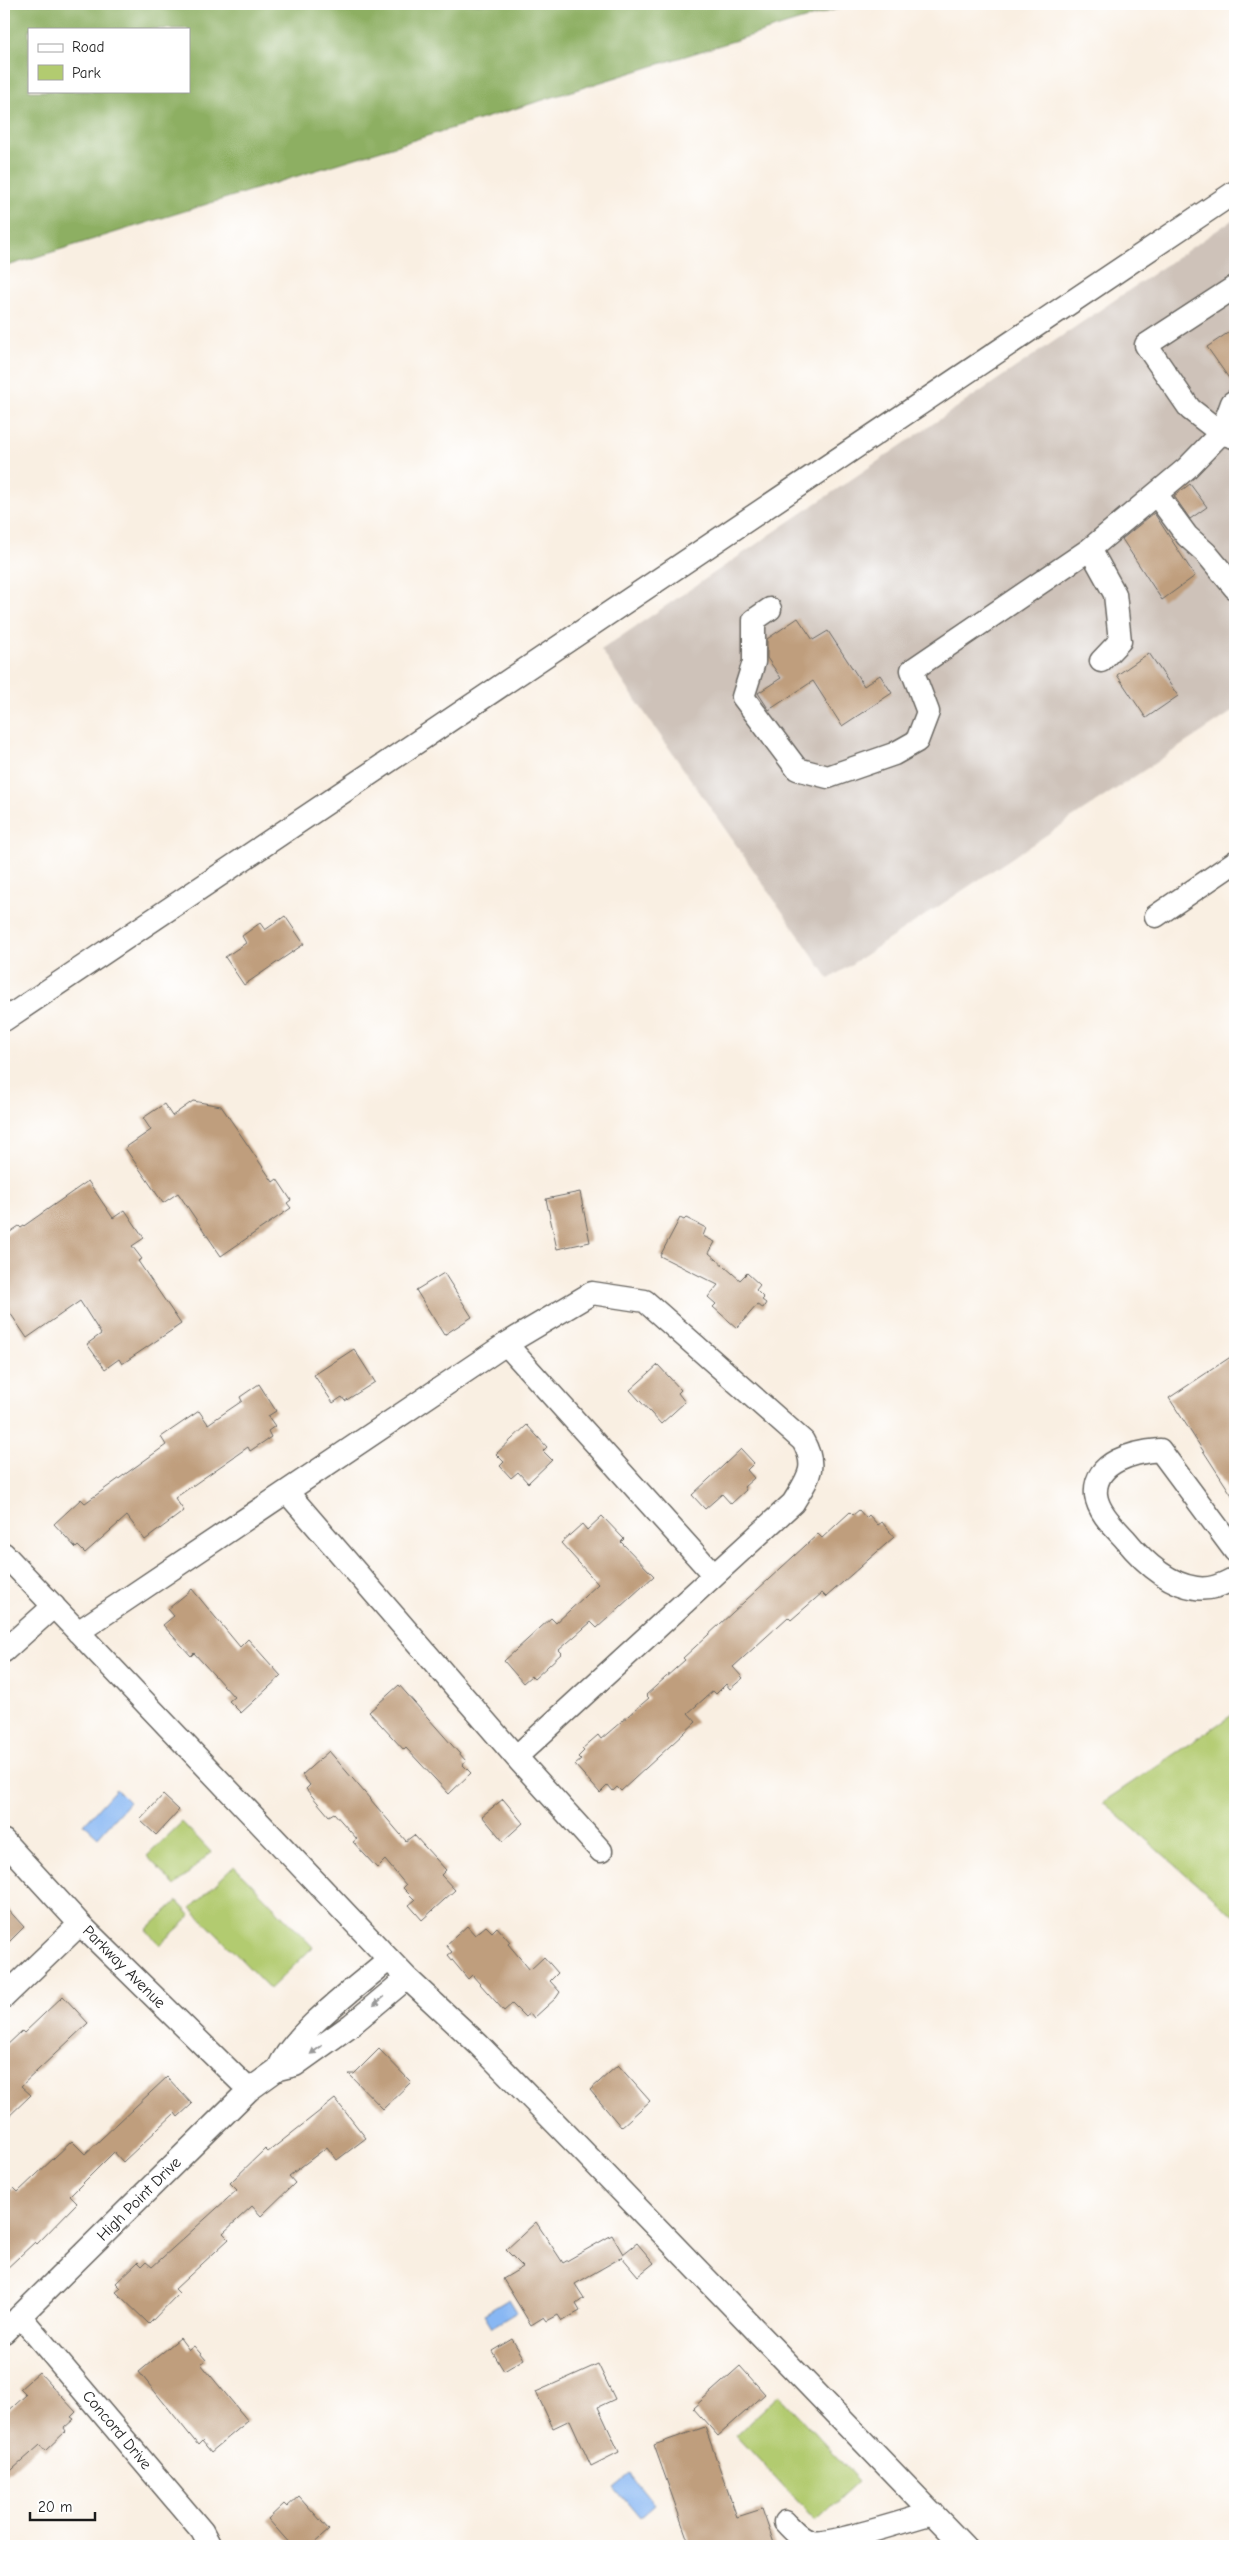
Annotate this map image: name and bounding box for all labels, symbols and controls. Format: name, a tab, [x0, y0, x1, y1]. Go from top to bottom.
legend	[28, 28, 190, 92]
text: Road	[72, 38, 104, 56]
text: Park	[72, 64, 101, 82]
street label: Parkway Avenue	[79, 1922, 169, 2012]
one-way arrow	[373, 1995, 385, 2006]
one-way arrow	[309, 2045, 323, 2055]
street label: High Point Drive	[93, 2153, 185, 2245]
street label: Concord Drive	[79, 2387, 155, 2473]
scale bar	[30, 2490, 95, 2522]
text: 20 m	[38, 2498, 72, 2516]

